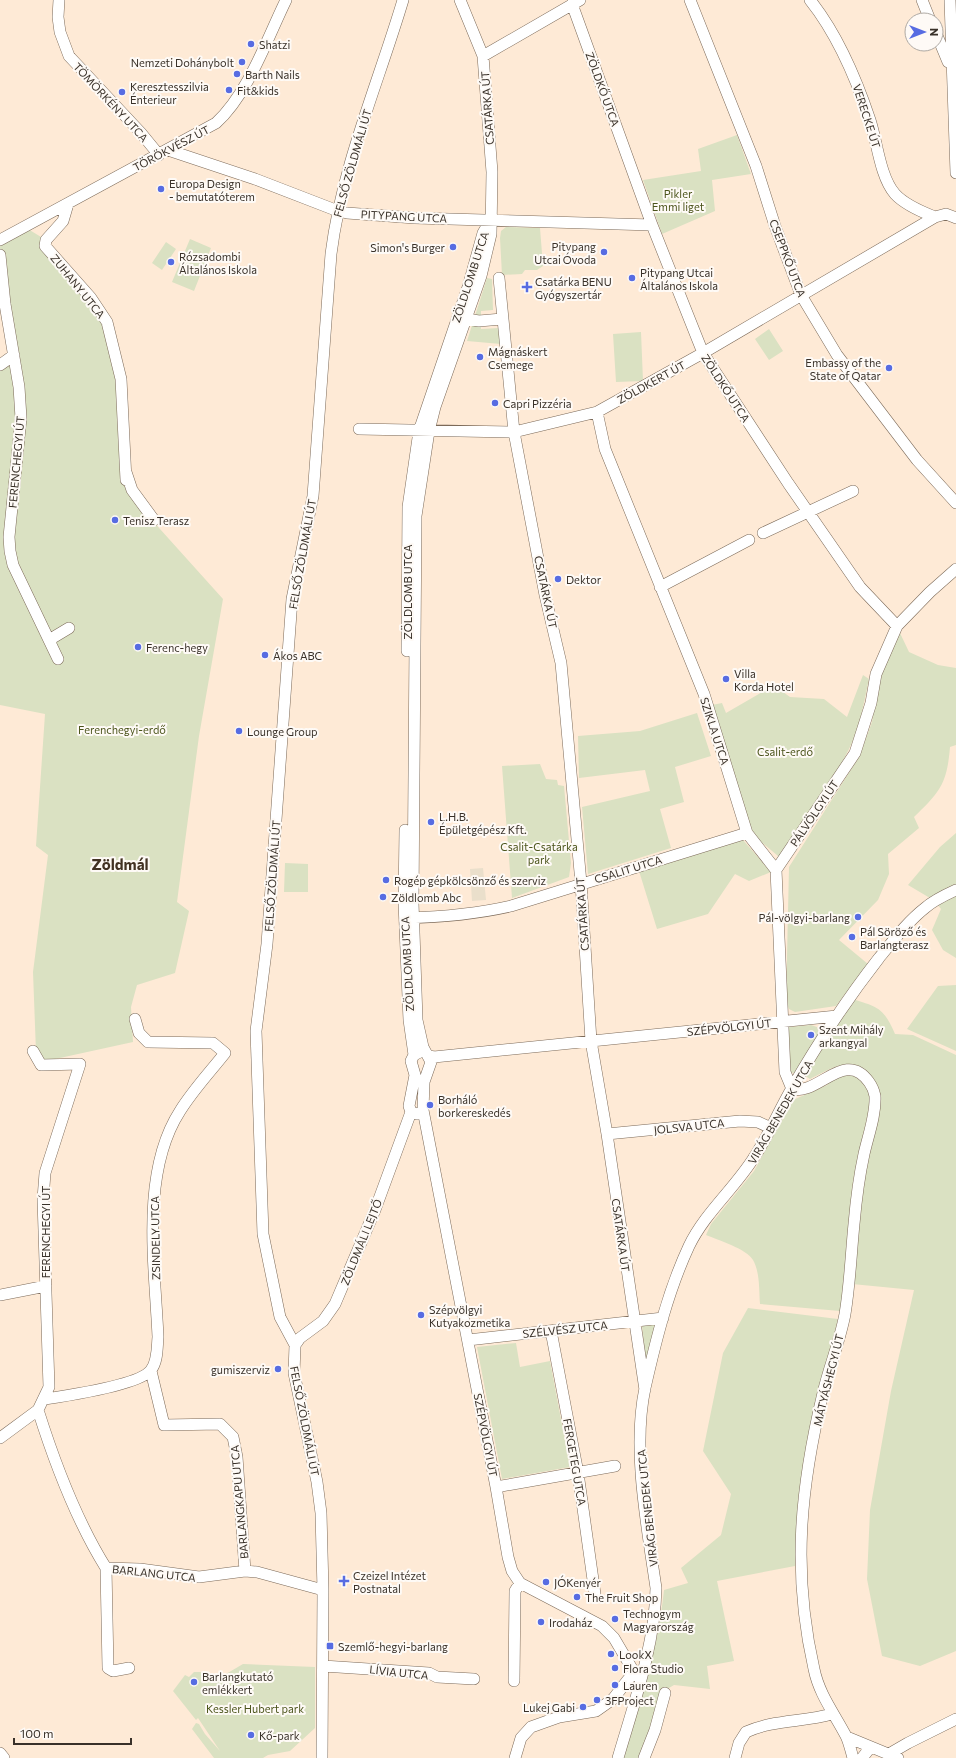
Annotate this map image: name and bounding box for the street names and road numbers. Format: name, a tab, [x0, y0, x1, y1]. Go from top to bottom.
street label: ZÖLDKŐ UTCA	[583, 50, 624, 129]
street label: TÖMÖRKÉNY UTCA	[71, 59, 152, 145]
street label: CSATÁRKA ÚT	[477, 71, 496, 145]
street label: VERECKE ÚT	[851, 82, 884, 150]
street label: FELSŐ ZÖLDMÁLI ÚT	[329, 107, 374, 219]
street label: TÖRÖKVÉSZ ÚT	[130, 122, 211, 174]
street label: PITYPANG UTCA	[360, 207, 448, 225]
street label: CSEPPKŐ UTCA	[767, 217, 810, 299]
street label: ZÖLDLOMB UTCA	[448, 229, 491, 324]
street label: ZUHANY UTCA	[48, 251, 108, 321]
street label: ZÖLDKŐ UTCA	[699, 351, 754, 425]
street label: ZÖLDKERT ÚT	[614, 357, 687, 406]
street label: FERENCHEGYI ÚT	[4, 415, 27, 509]
street label: FELSŐ ZÖLDMÁLI ÚT	[285, 498, 318, 610]
street label: ZÖLDLOMB UTCA	[400, 544, 414, 640]
street label: CSATÁRKA ÚT	[532, 554, 561, 629]
street label: SZIKLA UTCA	[698, 696, 732, 767]
street label: PÁLVÖLGYI ÚT	[786, 777, 841, 849]
street label: FELSŐ ZÖLDMÁLI ÚT	[261, 820, 282, 932]
street label: CSALIT UTCA	[593, 852, 664, 885]
street label: CSATÁRKA ÚT	[572, 877, 591, 951]
street label: ZÖLDLOMB UTCA	[397, 916, 416, 1012]
street label: SZÉPVÖLGYI ÚT	[686, 1015, 772, 1038]
street label: VIRÁG BENEDEK UTCA	[744, 1057, 815, 1166]
street label: JOLSVA UTCA	[653, 1116, 726, 1137]
street label: FERENCHEGYI ÚT	[38, 1186, 52, 1278]
street label: ZSINDELY UTCA	[148, 1195, 162, 1280]
street label: ZÖLDMÁLI LEJTŐ	[337, 1197, 385, 1287]
street label: CSATÁRKA ÚT	[609, 1197, 634, 1272]
street label: SZÉLVÉSZ UTCA	[522, 1317, 609, 1340]
street label: MÁTYÁSHEGYI ÚT	[809, 1332, 846, 1427]
street label: FELSŐ ZÖLDMÁLI ÚT	[288, 1365, 323, 1477]
street label: SZÉPVÖLGYI ÚT	[472, 1392, 501, 1478]
street label: FERGETEG UTCA	[561, 1417, 589, 1507]
street label: BARLANGKAPU UTCA	[228, 1444, 250, 1559]
street label: VIRÁG BENEDEK UTCA	[633, 1448, 660, 1567]
street label: BARLANG UTCA	[111, 1562, 197, 1584]
street label: LÍVIA UTCA	[369, 1661, 430, 1682]

